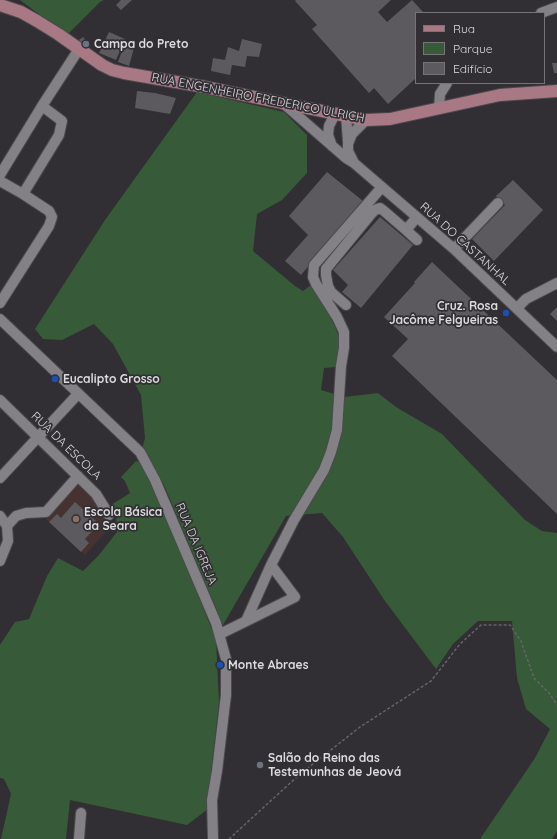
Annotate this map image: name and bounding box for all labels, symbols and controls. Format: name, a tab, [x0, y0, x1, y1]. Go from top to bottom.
legend	[415, 12, 545, 84]
text: Rua	[453, 21, 475, 36]
place label: Campa do Preto	[94, 37, 189, 51]
marker: Campa do Preto	[81, 39, 91, 49]
text: Parque	[453, 41, 493, 56]
text: Edifício	[453, 61, 493, 76]
street label: RUA ENGENHEIRO FREDERICO ULRICH	[150, 70, 366, 126]
street label: RUA DO CASTANHAL	[417, 200, 513, 288]
place label: Cruz. Rosa Jacôme Felgueiras	[389, 299, 498, 327]
marker: Cruz. Rosa Jacôme Felgueiras	[501, 308, 511, 318]
place label: Eucalipto Grosso	[63, 372, 160, 386]
marker: Eucalipto Grosso	[50, 374, 60, 384]
street label: RUA DA ESCOLA	[28, 409, 104, 483]
street label: RUA DA IGREJA	[172, 501, 220, 587]
place label: Escola Básica da Seara	[84, 505, 162, 533]
marker: Escola Básica da Seara	[71, 514, 81, 524]
place label: Monte Abraes	[228, 658, 308, 672]
marker: Monte Abraes	[215, 660, 225, 670]
place label: Salão do Reino das Testemunhas de Jeová	[268, 751, 401, 779]
marker: Salão do Reino das Testemunhas de Jeová	[255, 760, 265, 770]

